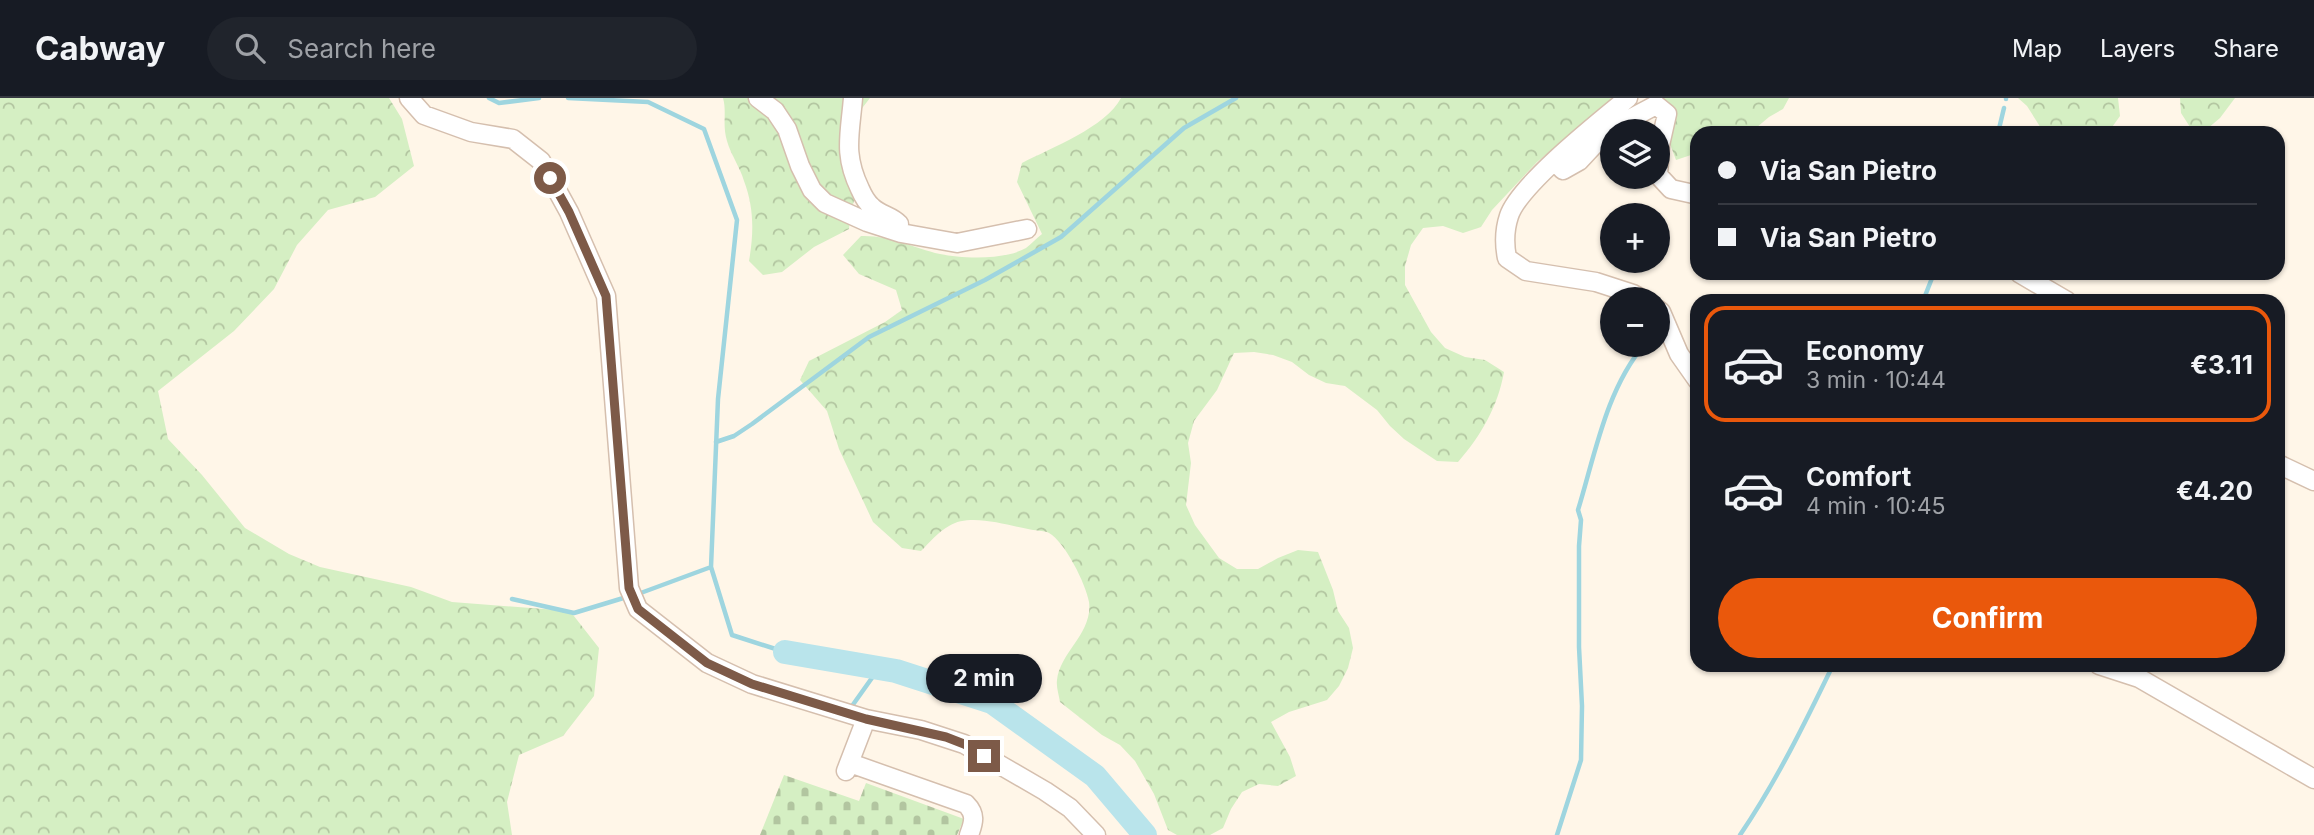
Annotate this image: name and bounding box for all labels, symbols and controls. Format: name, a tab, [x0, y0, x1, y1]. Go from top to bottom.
search box	[207, 17, 697, 80]
text: Cabway	[35, 28, 165, 68]
icon: search	[231, 29, 269, 67]
text: Search here	[287, 33, 436, 64]
text: Map	[2012, 34, 2062, 63]
text: Layers	[2100, 34, 2175, 63]
text: Share	[2213, 34, 2279, 63]
map controls	[1600, 119, 1670, 357]
button: layers	[1600, 119, 1670, 189]
text: Via San Pietro	[1760, 155, 1937, 186]
route start	[534, 162, 566, 194]
button: +	[1600, 203, 1670, 273]
text: Via San Pietro	[1760, 222, 1937, 253]
button: −	[1600, 287, 1670, 357]
icon: car	[1722, 333, 1785, 396]
text: Economy	[1806, 335, 1924, 366]
text: €3.11	[2190, 349, 2253, 380]
text: 3 min · 10:44	[1806, 366, 1946, 394]
icon: car	[1722, 459, 1785, 522]
text: Comfort	[1806, 461, 1911, 492]
text: €4.20	[2176, 475, 2253, 506]
text: 4 min · 10:45	[1806, 492, 1946, 520]
button: Confirm	[1718, 578, 2257, 658]
callout: 2 min	[926, 654, 1042, 704]
text: 2 min	[953, 664, 1015, 692]
route end	[968, 740, 1000, 772]

